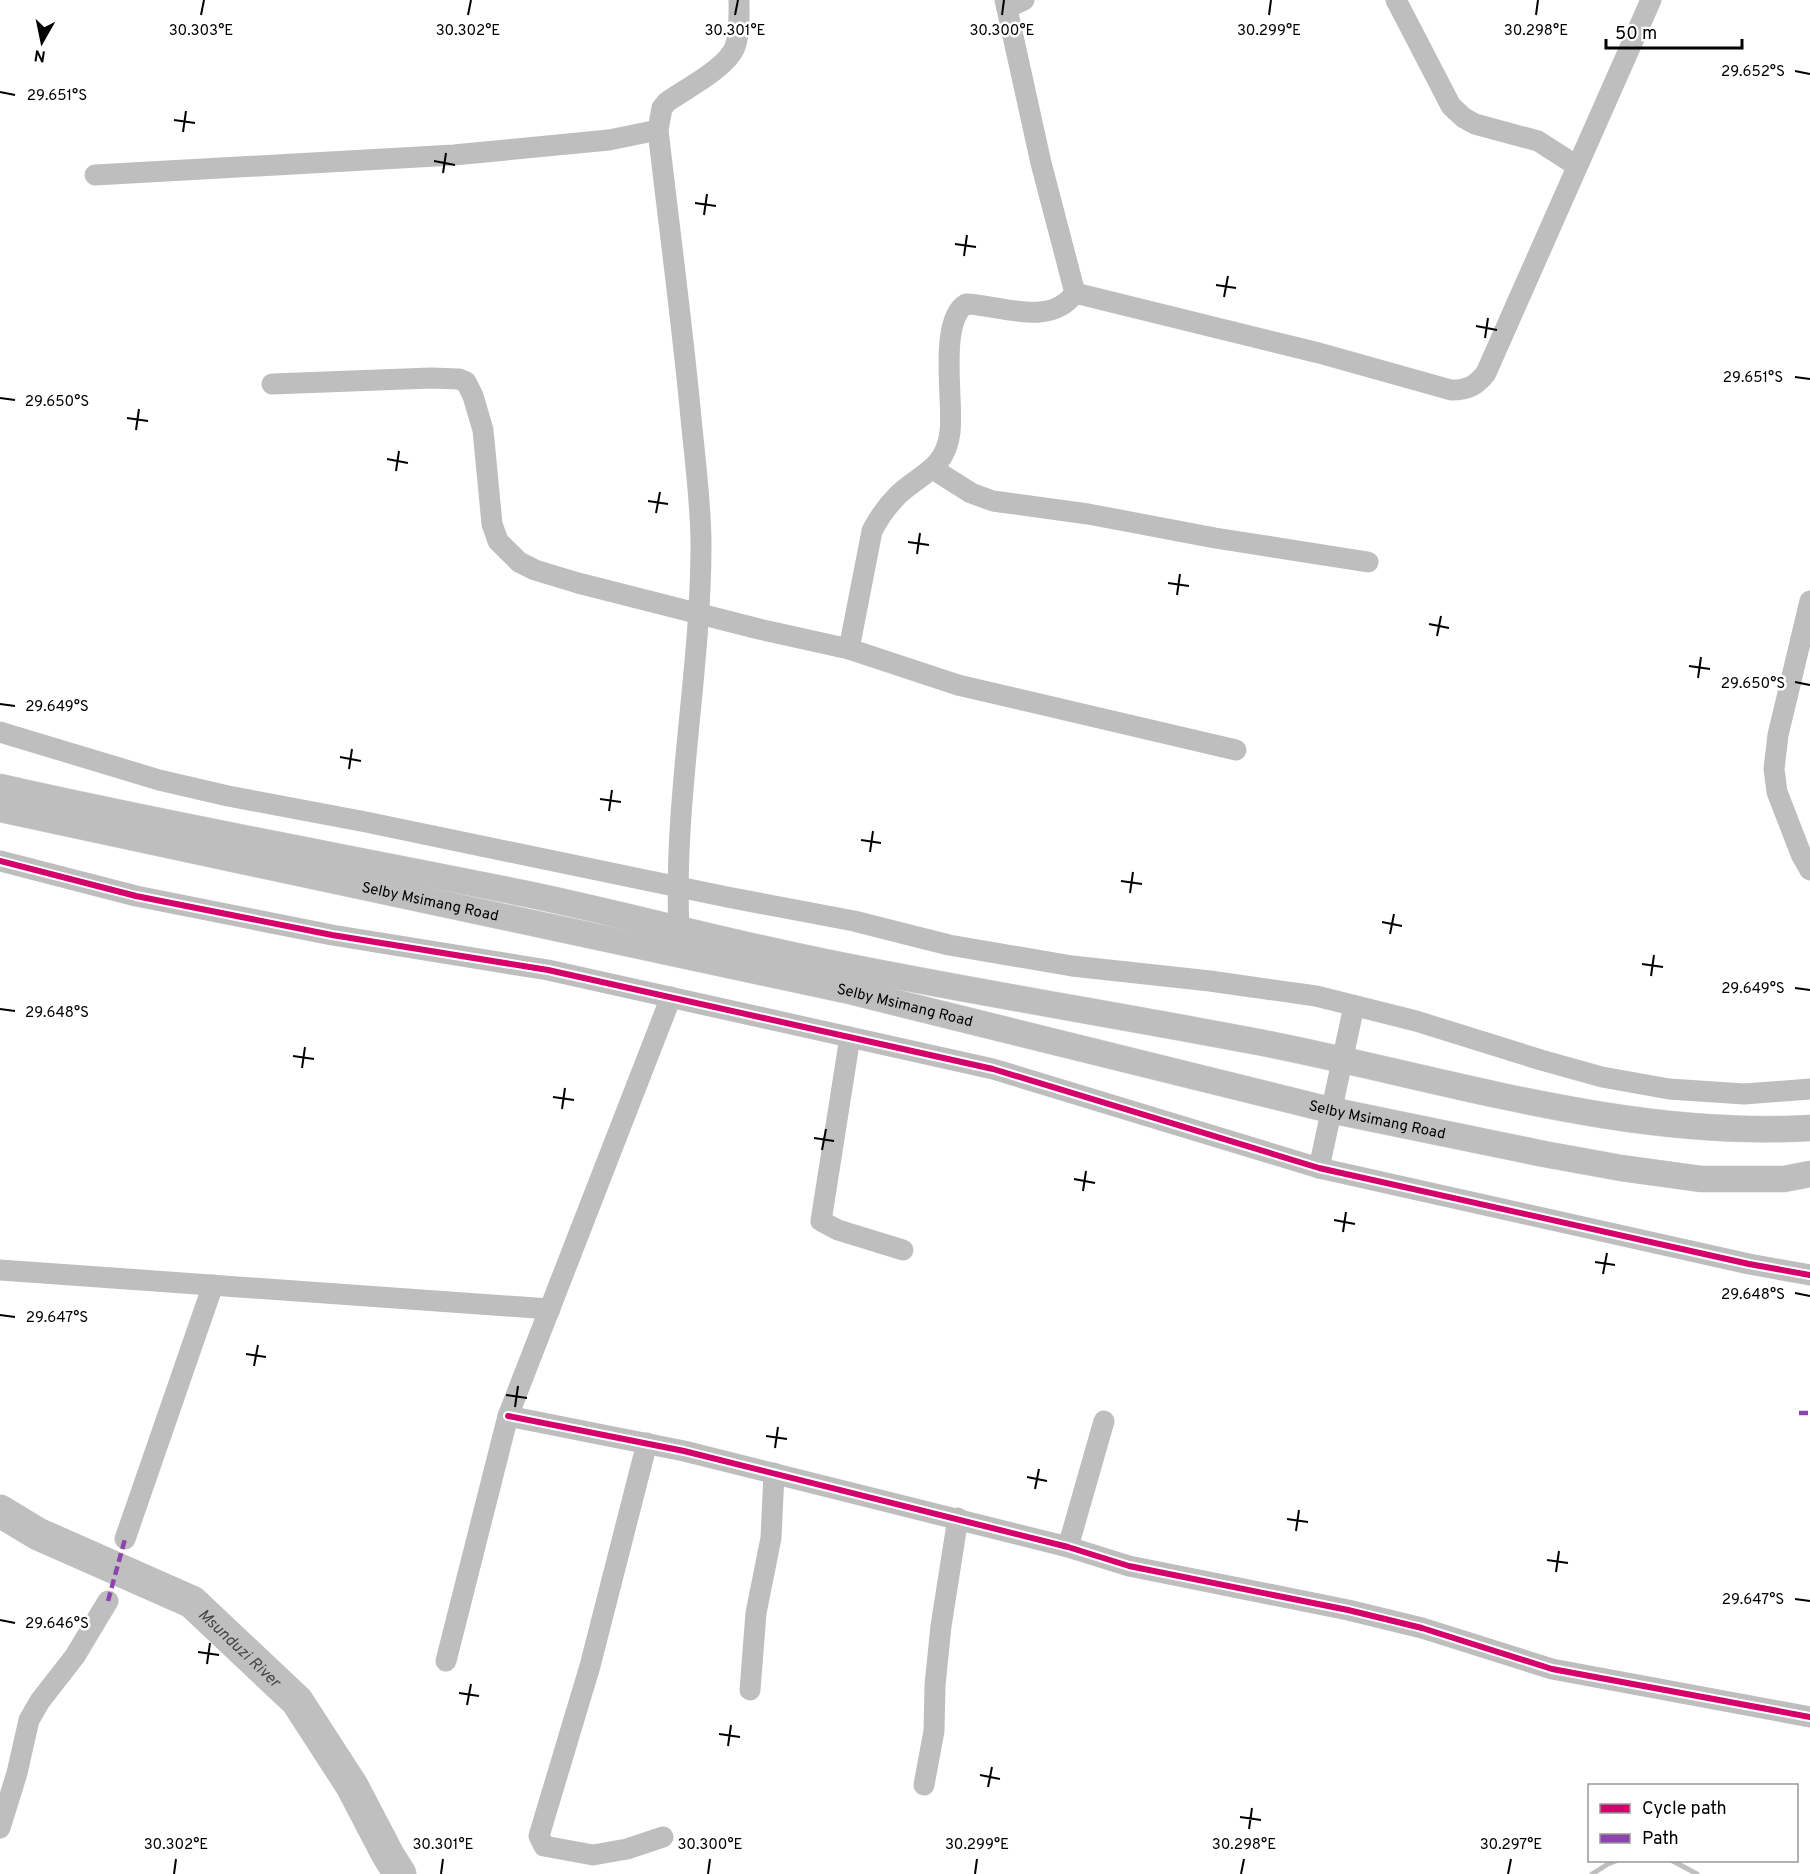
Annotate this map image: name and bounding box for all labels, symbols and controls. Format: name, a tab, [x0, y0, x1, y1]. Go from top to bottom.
north arrow	[12, 12, 72, 72]
scale bar	[1606, 12, 1742, 50]
text: 30.303°E	[169, 22, 233, 41]
text: 30.302°E	[436, 22, 500, 41]
text: 30.301°E	[704, 22, 766, 41]
text: 30.300°E	[969, 22, 1035, 41]
text: 30.299°E	[1237, 22, 1301, 41]
text: 30.298°E	[1504, 22, 1568, 41]
text: 50 m	[1615, 23, 1657, 46]
text: N	[33, 44, 47, 66]
text: 29.652°S	[1721, 63, 1785, 82]
text: 29.651°S	[27, 87, 87, 106]
text: 29.651°S	[1723, 369, 1783, 388]
text: 29.650°S	[25, 393, 89, 412]
text: 29.650°S	[1721, 675, 1785, 694]
text: 29.649°S	[25, 698, 89, 717]
street label: Selby Msimang Road	[360, 879, 500, 927]
text: 29.649°S	[1721, 980, 1785, 999]
street label: Selby Msimang Road	[835, 981, 975, 1032]
text: 29.648°S	[25, 1004, 89, 1023]
street label: Selby Msimang Road	[1306, 1097, 1447, 1145]
text: 29.648°S	[1721, 1286, 1785, 1305]
text: 29.647°S	[26, 1309, 88, 1328]
text: 29.647°S	[1722, 1591, 1784, 1610]
water label: Msunduzi River	[193, 1605, 286, 1694]
text: 29.646°S	[25, 1615, 89, 1634]
legend	[1588, 1784, 1798, 1862]
text: Cycle path	[1642, 1798, 1727, 1821]
text: Path	[1642, 1828, 1679, 1851]
text: 30.302°E	[144, 1836, 208, 1855]
text: 30.301°E	[412, 1836, 474, 1855]
text: 30.300°E	[677, 1836, 743, 1855]
text: 30.299°E	[945, 1836, 1009, 1855]
text: 30.298°E	[1212, 1836, 1276, 1855]
text: 30.297°E	[1480, 1836, 1542, 1855]

